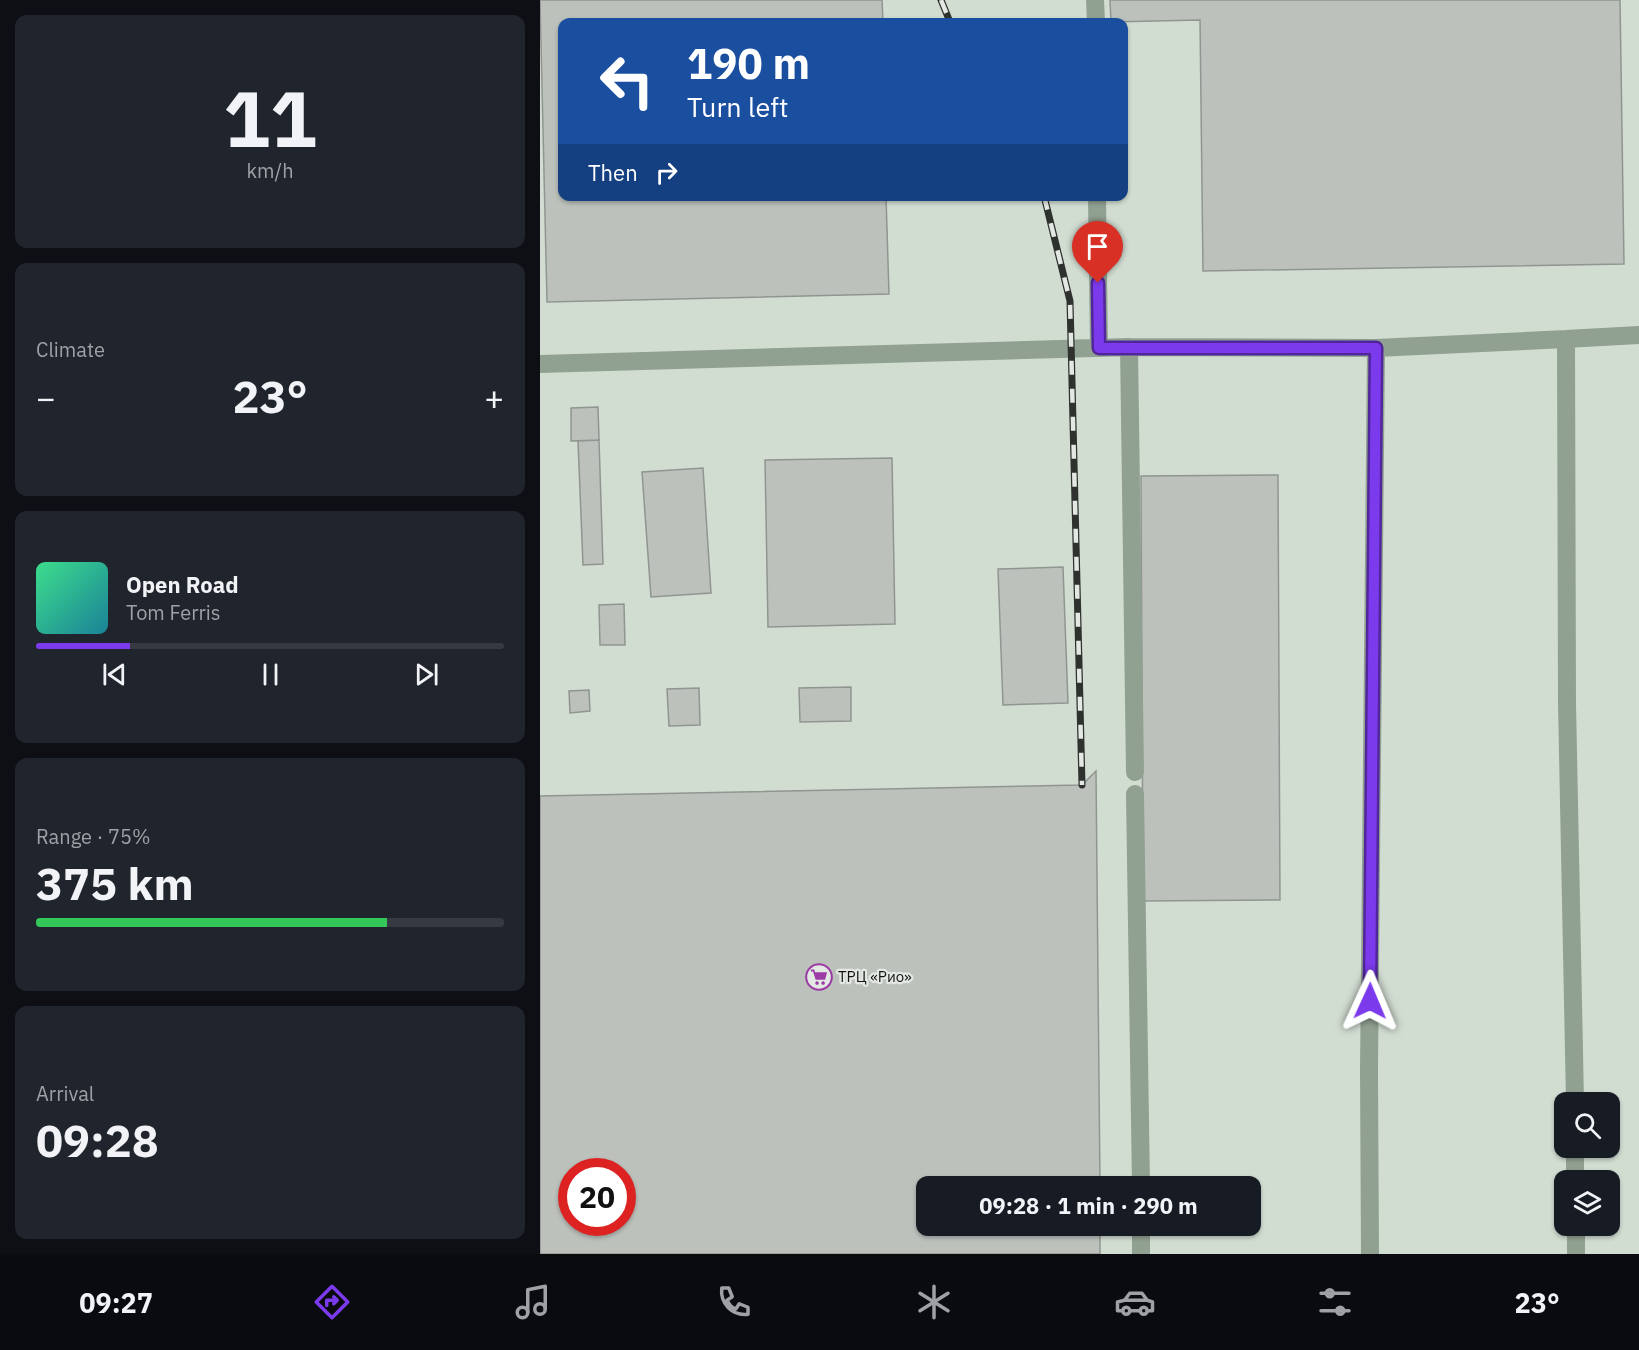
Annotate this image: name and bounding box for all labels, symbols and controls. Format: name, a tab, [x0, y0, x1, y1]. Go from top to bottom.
text: 190 m	[687, 36, 810, 91]
icon: left	[588, 42, 666, 120]
text: 11	[223, 67, 317, 168]
text: Turn left	[687, 89, 788, 124]
icon: right	[650, 156, 683, 189]
text: km/h	[246, 157, 294, 184]
text: Then	[588, 158, 638, 187]
pin	[1072, 221, 1123, 283]
icon: arrive	[1081, 230, 1114, 263]
text: Climate	[36, 336, 105, 363]
text: 23°	[232, 367, 308, 425]
text: −	[36, 376, 56, 419]
text: +	[484, 376, 504, 419]
text: Open Road	[126, 570, 239, 599]
text: Tom Ferris	[126, 599, 221, 626]
icon: previous	[98, 658, 131, 691]
icon: pause	[254, 658, 287, 691]
icon: next	[410, 658, 443, 691]
text: Range · 75%	[36, 823, 151, 850]
text: 375 km	[36, 854, 194, 912]
supermarket icon: ТРЦ «Рио»	[804, 962, 834, 992]
place label: ТРЦ «Рио»	[838, 967, 912, 986]
position arrow	[1338, 969, 1402, 1033]
text: Arrival	[36, 1080, 94, 1107]
map controls	[1554, 1092, 1620, 1236]
button: search	[1554, 1092, 1620, 1158]
text: 09:28	[36, 1111, 159, 1169]
speed limit sign: 20	[558, 1158, 636, 1236]
button: layers	[1554, 1170, 1620, 1236]
text: 09:28 · 1 min · 290 m	[979, 1191, 1198, 1220]
icon: directions	[311, 1281, 353, 1323]
icon: music	[512, 1281, 554, 1323]
icon: phone	[713, 1281, 755, 1323]
icon: climate	[913, 1281, 955, 1323]
icon: car	[1114, 1281, 1156, 1323]
icon: filters	[1314, 1281, 1356, 1323]
text: 09:27	[79, 1285, 153, 1320]
text: 23°	[1515, 1285, 1560, 1320]

